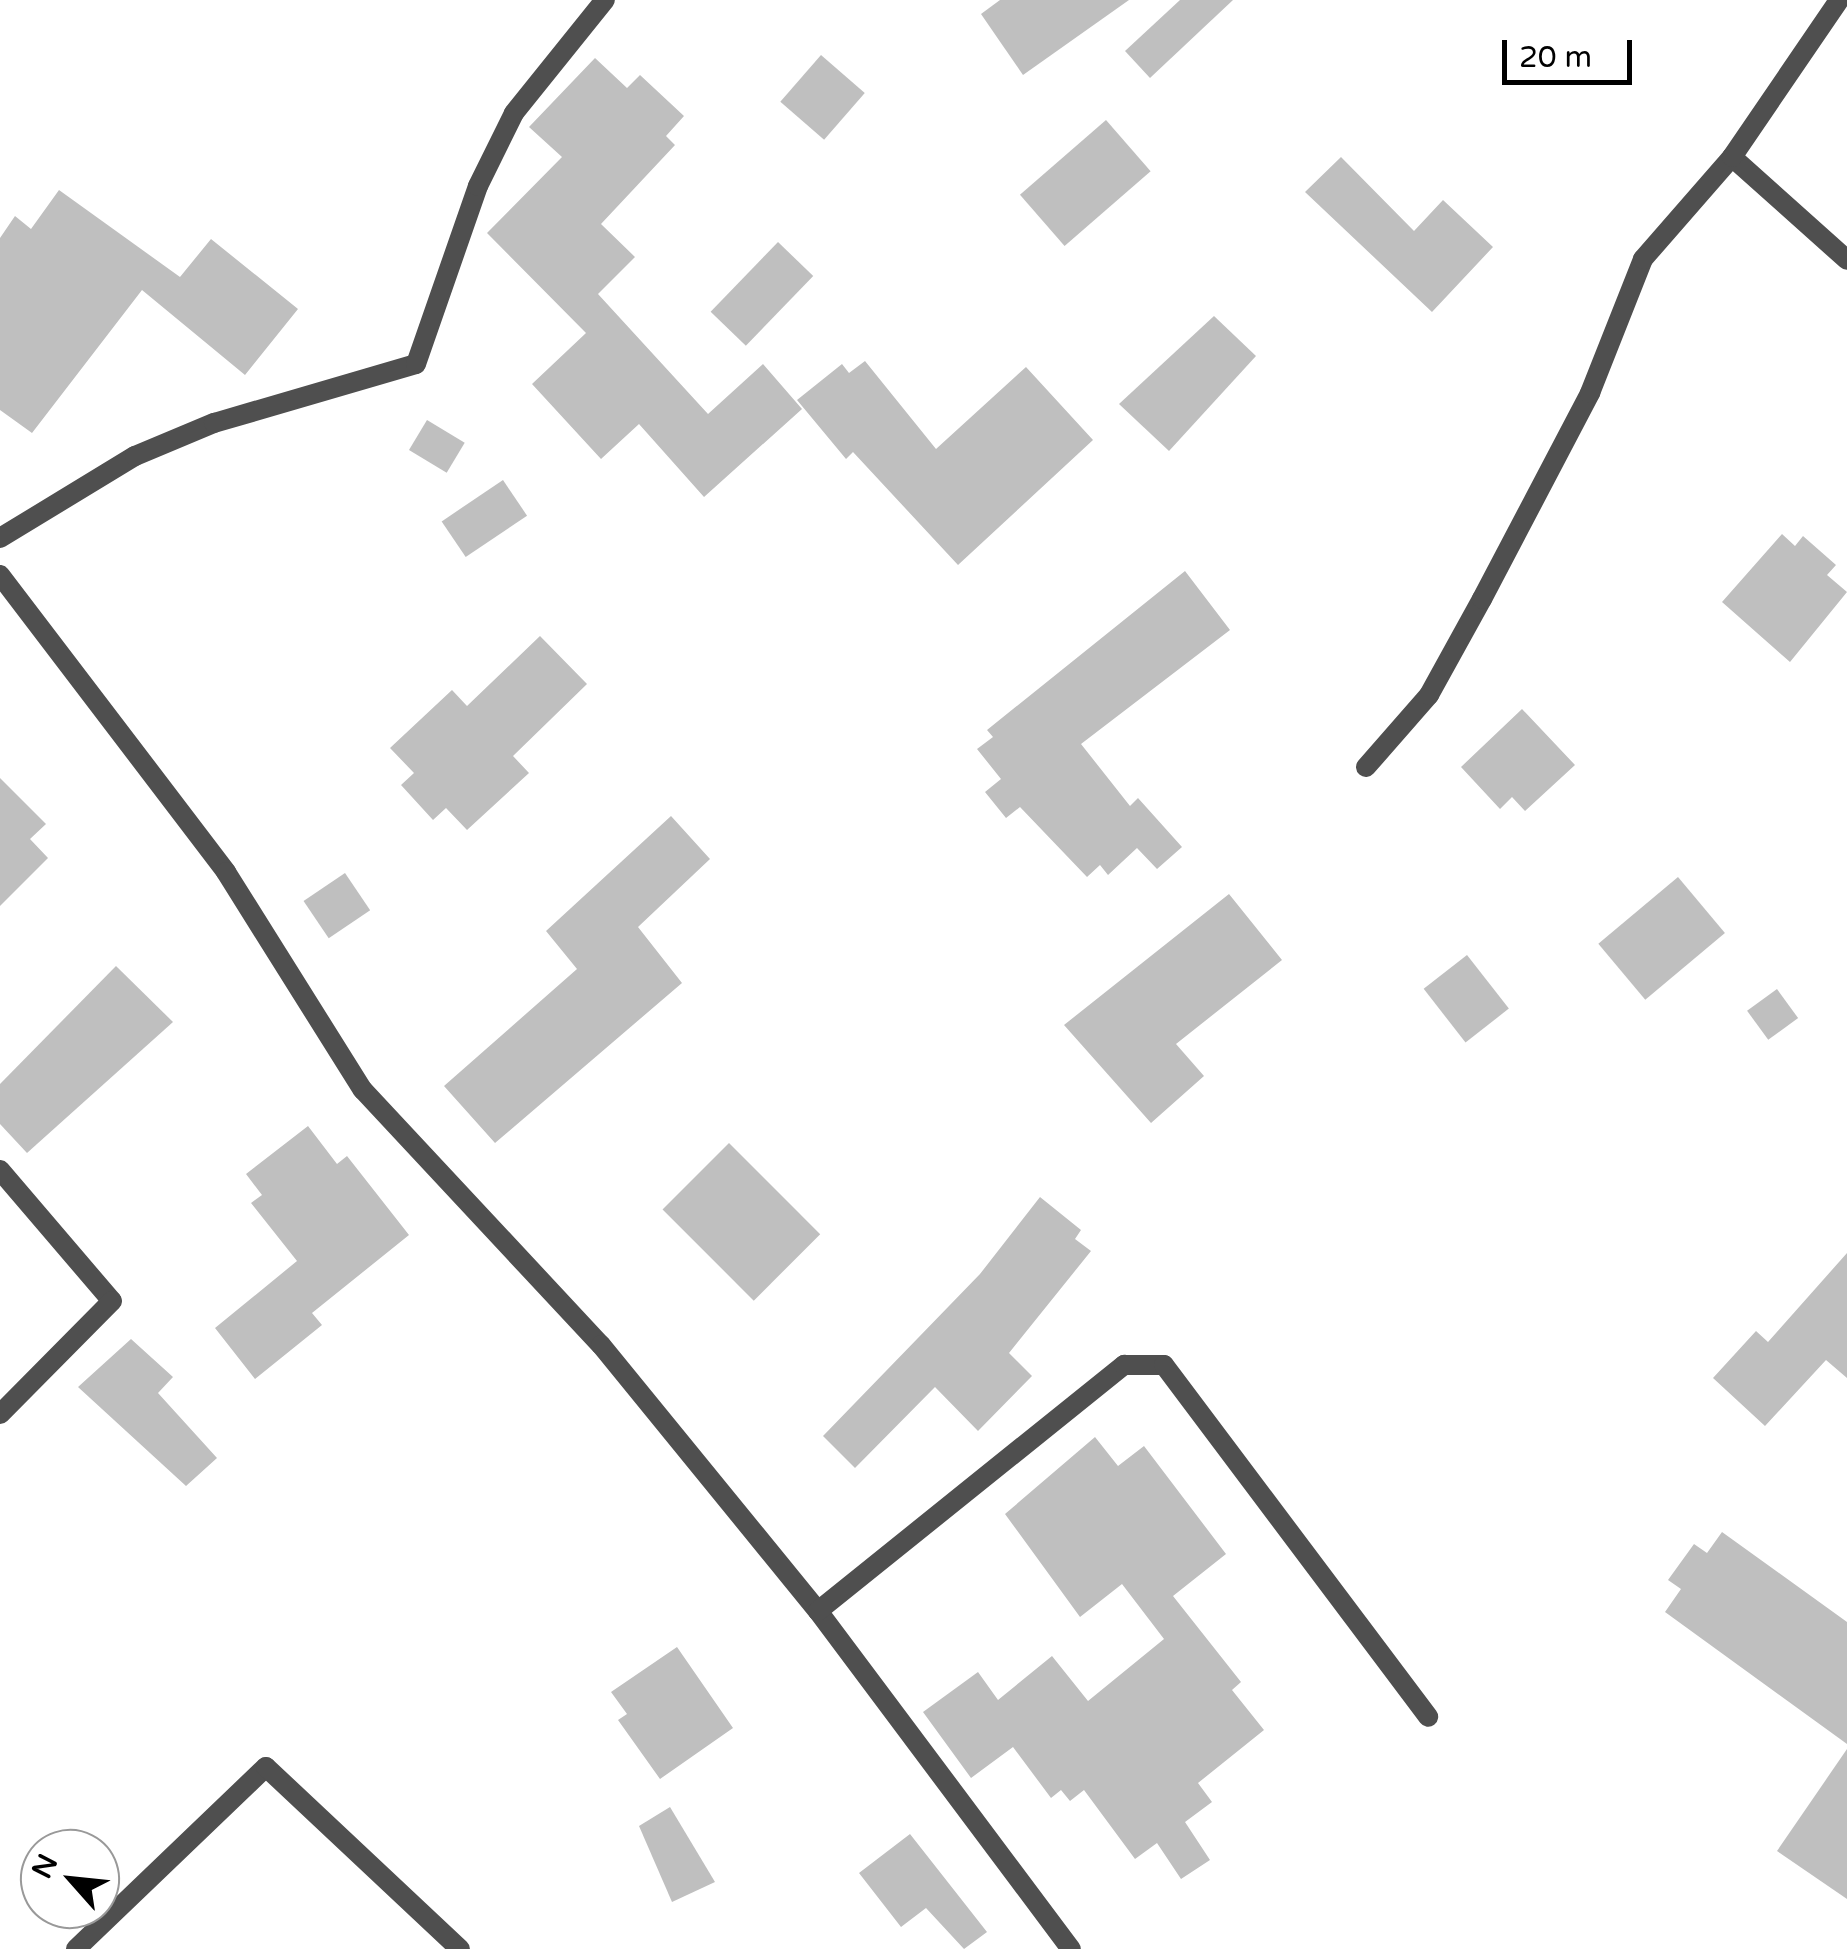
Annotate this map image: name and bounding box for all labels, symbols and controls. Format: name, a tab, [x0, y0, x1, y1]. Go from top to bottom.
scale bar	[1507, 20, 1637, 82]
text: 20 m	[1519, 39, 1592, 76]
north arrow	[20, 1829, 120, 1929]
text: N	[25, 1849, 65, 1884]

